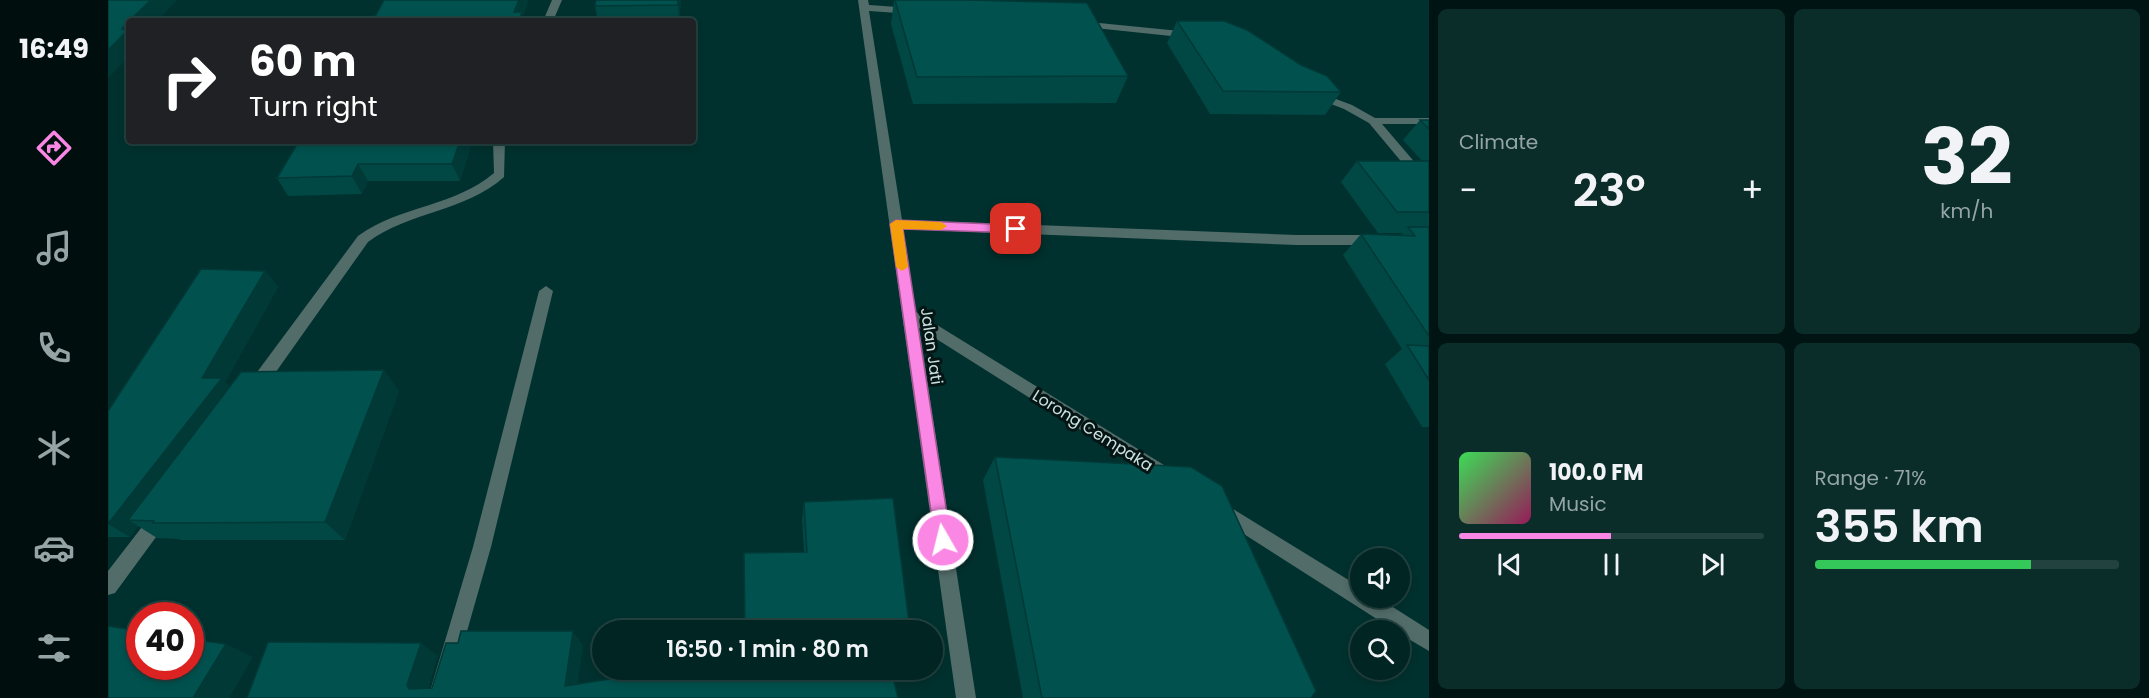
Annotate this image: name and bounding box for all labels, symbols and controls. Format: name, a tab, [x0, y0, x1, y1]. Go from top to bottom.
text: 16:49	[19, 30, 89, 67]
text: 60 m	[249, 32, 357, 91]
icon: right	[150, 42, 228, 120]
text: Turn right	[249, 88, 378, 125]
text: 32	[1921, 102, 2013, 211]
icon: directions	[33, 127, 75, 169]
text: Climate	[1459, 128, 1538, 156]
text: 23°	[1573, 159, 1645, 222]
text: −	[1459, 167, 1477, 214]
text: +	[1741, 167, 1764, 214]
text: km/h	[1940, 197, 1993, 225]
pin	[990, 203, 1041, 254]
icon: arrive	[999, 212, 1032, 245]
icon: music	[33, 227, 75, 269]
street label: Jalan Jati	[915, 306, 948, 386]
icon: phone	[33, 327, 75, 369]
street label: Lorong Cempaka	[1028, 384, 1157, 477]
icon: climate	[33, 427, 75, 469]
text: 100.0 FM	[1549, 457, 1643, 488]
text: Range · 71%	[1815, 464, 1926, 492]
text: Music	[1549, 490, 1607, 518]
text: 355 km	[1815, 495, 1984, 558]
position arrow	[911, 508, 975, 572]
icon: car	[33, 527, 75, 569]
map controls	[1350, 548, 1410, 680]
button: sound	[1350, 548, 1410, 608]
icon: previous	[1493, 548, 1526, 581]
icon: pause	[1595, 548, 1628, 581]
icon: next	[1696, 548, 1729, 581]
speed limit sign: 40	[126, 602, 204, 680]
button: search	[1350, 620, 1410, 680]
icon: filters	[33, 627, 75, 669]
text: 16:50 · 1 min · 80 m	[666, 634, 869, 665]

